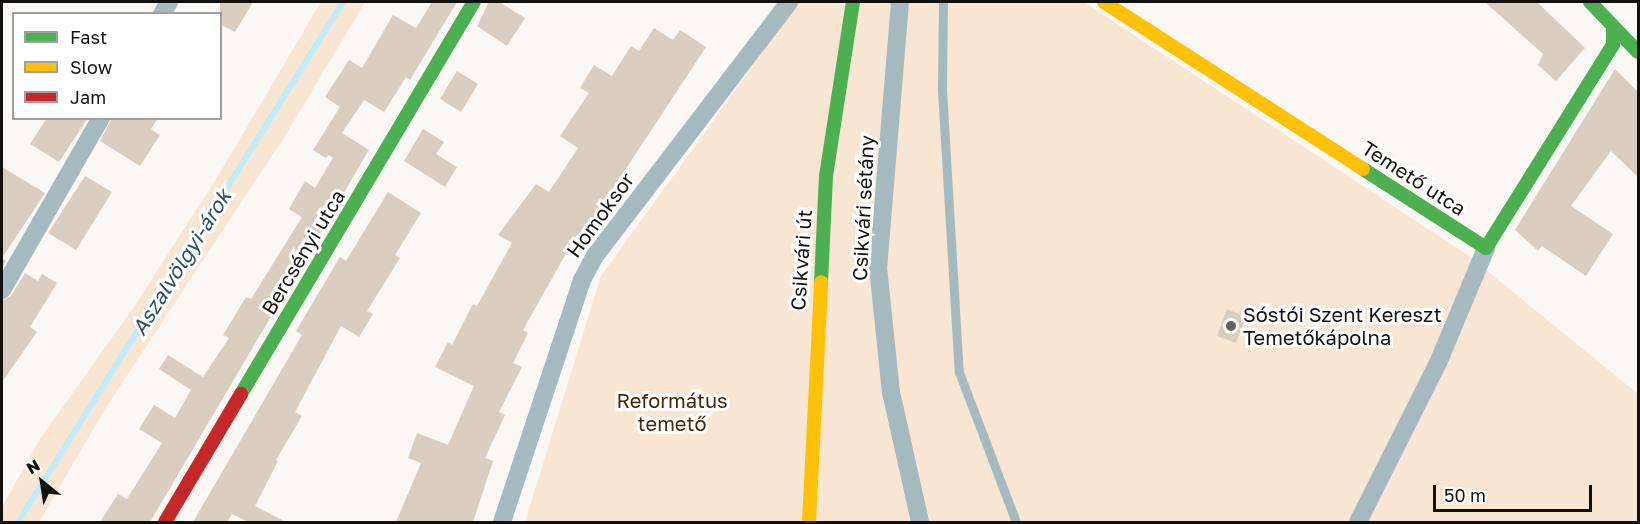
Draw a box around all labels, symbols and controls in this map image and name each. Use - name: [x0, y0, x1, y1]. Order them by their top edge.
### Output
- legend: [12, 12, 222, 120]
- text: Fast: [70, 26, 107, 48]
- text: Slow: [70, 56, 112, 78]
- text: Jam: [70, 86, 106, 108]
- street label: Csikvári sétány: [847, 135, 879, 281]
- street label: Temető utca: [1358, 136, 1470, 220]
- street label: Homoksor: [561, 168, 639, 262]
- water label: Aszalvölgyi-árok: [126, 185, 236, 339]
- street label: Bercsényi utca: [256, 185, 350, 319]
- street label: Csikvári út: [785, 209, 817, 311]
- place label: Sóstói Szent Kereszt Temetőkápolna: [1243, 302, 1442, 349]
- marker: Sóstói Szent Kereszt Temetőkápolna: [1224, 319, 1238, 333]
- park label: Református temető: [616, 389, 728, 436]
- north arrow: [12, 452, 72, 512]
- text: N: [23, 455, 43, 478]
- scale bar: [1436, 473, 1595, 511]
- text: 50 m: [1444, 484, 1486, 506]

